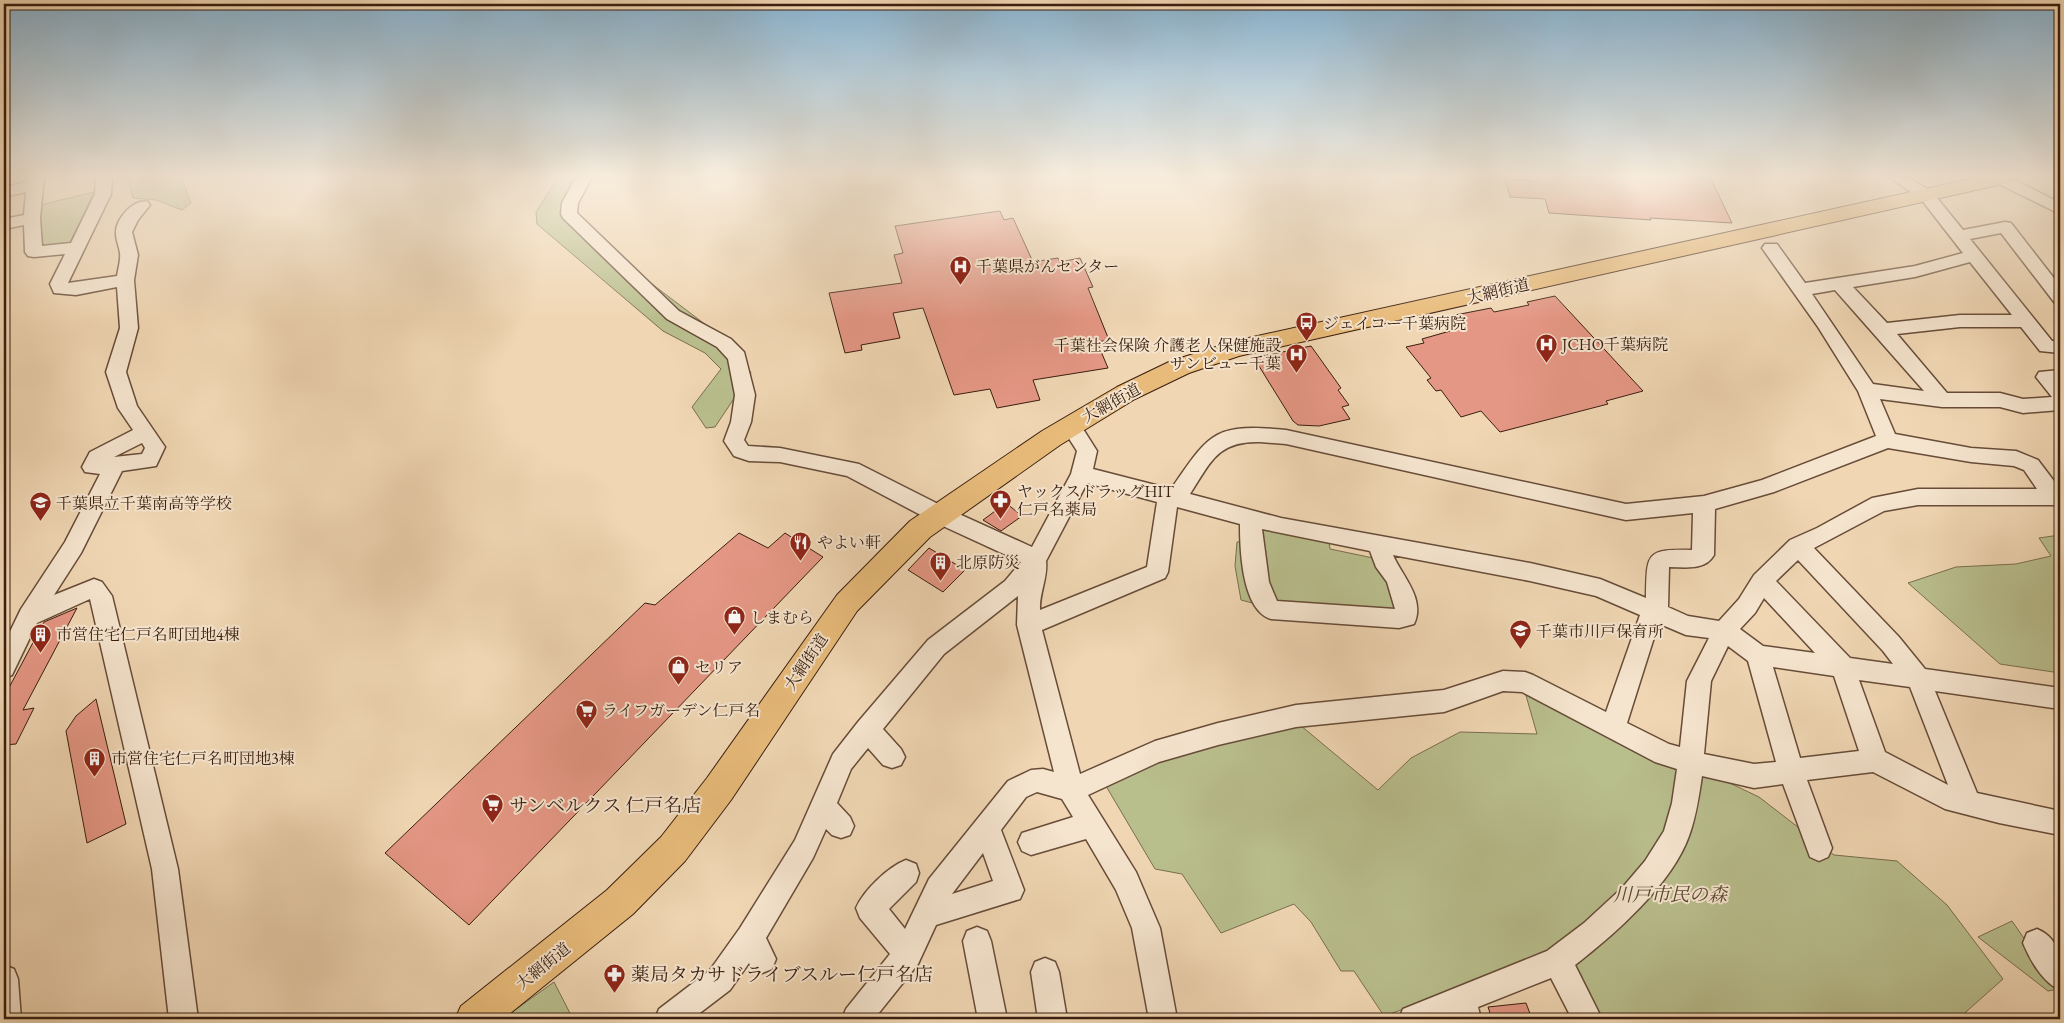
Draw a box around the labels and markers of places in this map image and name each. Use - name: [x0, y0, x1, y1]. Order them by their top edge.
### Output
- hospital icon: 千葉県がんセンター: [948, 254, 972, 285]
- place label: 千葉県がんセンター: [976, 256, 1119, 277]
- bus stop icon: ジェイコー千葉病院: [1295, 311, 1319, 342]
- place label: ジェイコー千葉病院: [1323, 313, 1466, 334]
- hospital icon: JCHO千葉病院: [1534, 332, 1558, 363]
- place label: JCHO千葉病院: [1560, 334, 1668, 355]
- place label: 千葉社会保険 介護老人保健施設 サンビュー千葉: [1054, 335, 1281, 374]
- hospital icon: 千葉社会保険 介護老人保健施設 サンビュー千葉: [1285, 342, 1309, 373]
- place label: ヤックスドラッグHIT 仁戸名薬局: [1017, 481, 1174, 520]
- pharmacy icon: ヤックスドラッグHIT 仁戸名薬局: [989, 488, 1013, 519]
- school or university icon: 千葉県立千葉南高等学校: [28, 491, 52, 522]
- place label: 千葉県立千葉南高等学校: [56, 493, 232, 514]
- restaurant icon: やよい軒: [789, 530, 813, 561]
- place label: やよい軒: [817, 532, 881, 553]
- building icon: 北原防災: [928, 550, 952, 581]
- place label: 北原防災: [956, 552, 1020, 573]
- shop icon: しまむら: [722, 605, 746, 636]
- place label: しまむら: [750, 607, 814, 628]
- school or university icon: 千葉市川戸保育所: [1508, 619, 1532, 650]
- place label: 千葉市川戸保育所: [1536, 621, 1664, 642]
- building icon: 市営住宅仁戸名町団地4棟: [28, 622, 52, 653]
- place label: 市営住宅仁戸名町団地4棟: [56, 624, 240, 645]
- shop icon: セリア: [667, 655, 691, 686]
- place label: セリア: [695, 657, 743, 678]
- supermarket icon: ライフガーデン仁戸名: [574, 698, 598, 729]
- place label: ライフガーデン仁戸名: [602, 700, 761, 721]
- building icon: 市営住宅仁戸名町団地3棟: [83, 746, 107, 777]
- place label: 市営住宅仁戸名町団地3棟: [111, 748, 295, 769]
- supermarket icon: サンベルクス 仁戸名店: [481, 793, 505, 824]
- place label: サンベルクス 仁戸名店: [509, 793, 701, 818]
- pharmacy icon: 薬局タカサドライブスルー仁戸名店: [603, 962, 627, 993]
- place label: 薬局タカサドライブスルー仁戸名店: [631, 962, 933, 987]

